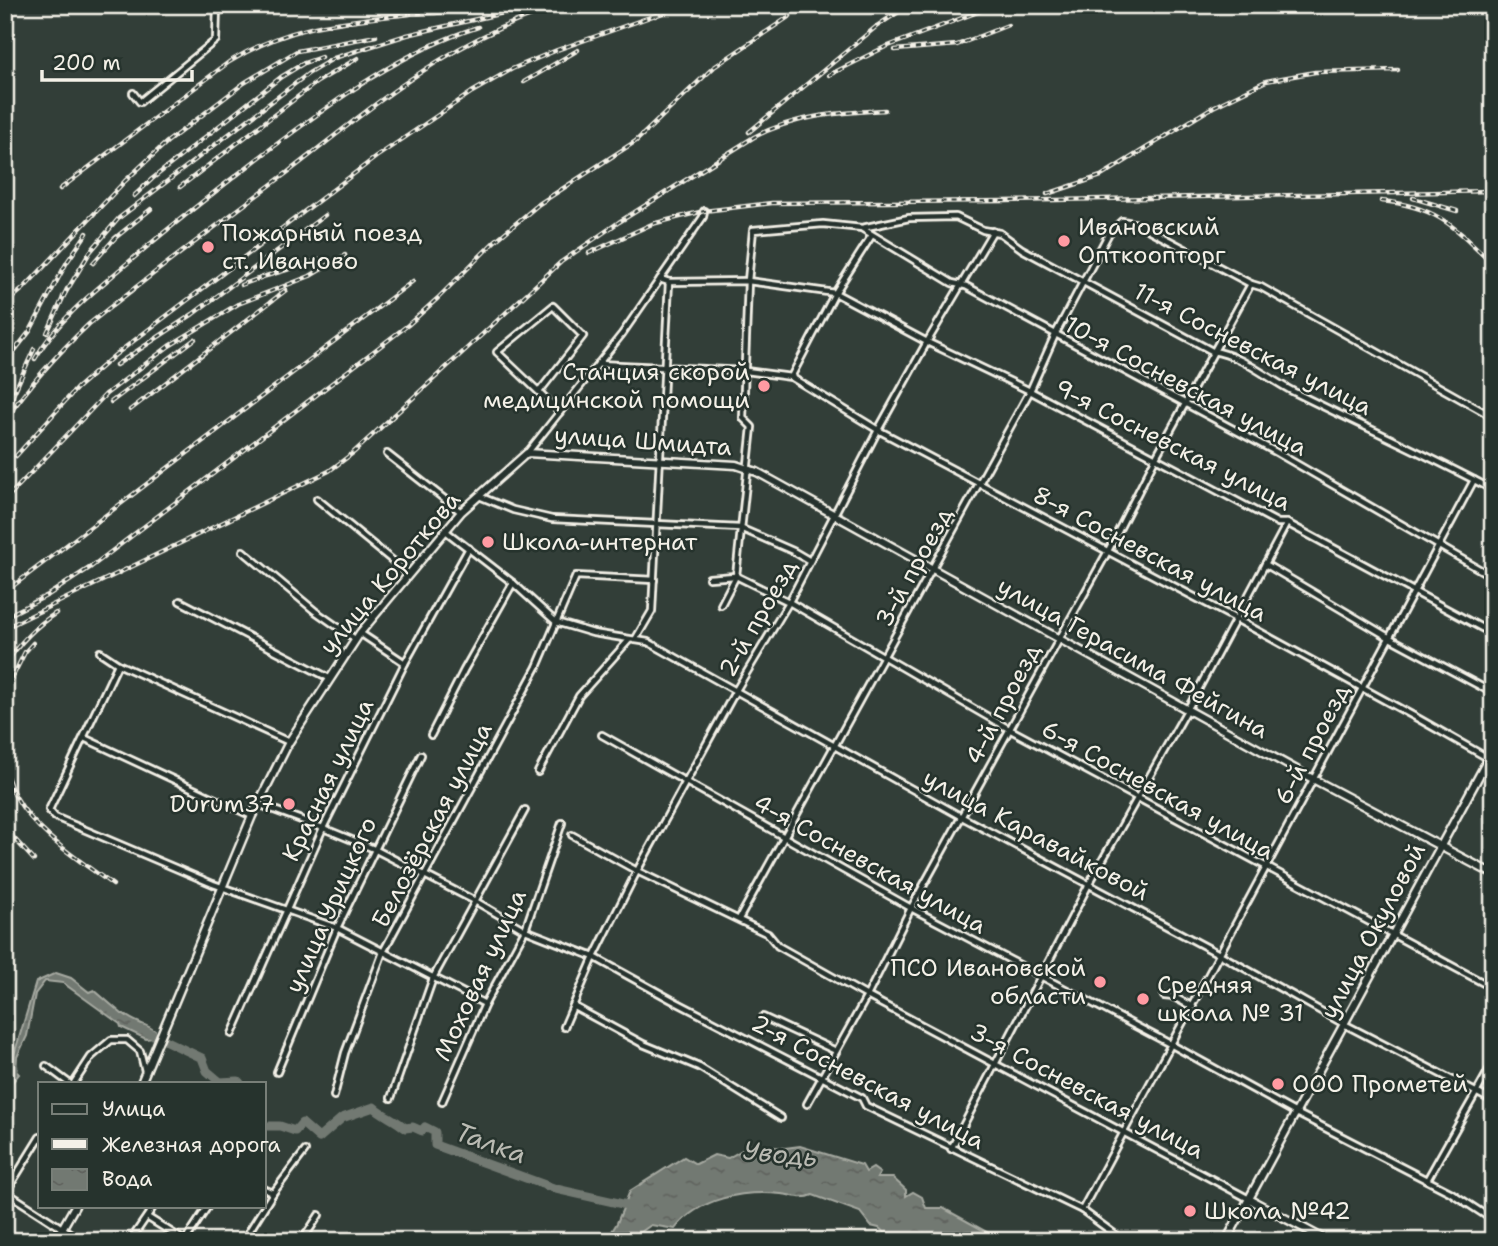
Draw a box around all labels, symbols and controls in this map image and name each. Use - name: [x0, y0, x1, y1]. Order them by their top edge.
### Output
- scale bar: [42, 38, 192, 82]
- text: 200 m: [52, 49, 121, 77]
- place label: Ивановский Опткоопторг: [1078, 211, 1226, 271]
- place label: Пожарный поезд ст. Иваново: [222, 217, 422, 277]
- marker: Ивановский Опткоопторг: [1056, 233, 1072, 249]
- marker: Пожарный поезд ст. Иваново: [200, 239, 216, 255]
- street label: 11-я Сосневская улица: [1128, 275, 1378, 423]
- street label: 10-я Сосневская улица: [1059, 308, 1313, 464]
- place label: Станция скорой медицинской помощи: [483, 356, 750, 416]
- street label: 9-я Сосневская улица: [1049, 372, 1297, 519]
- marker: Станция скорой медицинской помощи: [756, 378, 772, 394]
- street label: улица Шмидта: [553, 419, 733, 463]
- street label: 8-я Сосневская улица: [1027, 479, 1273, 629]
- street label: улица Короткова: [312, 485, 468, 661]
- street label: 3-й проезд: [868, 501, 960, 633]
- place label: Школа-интернат: [502, 526, 698, 558]
- marker: Школа-интернат: [480, 534, 496, 550]
- street label: 2-й проезд: [711, 553, 805, 683]
- street label: улица Герасима Фейгина: [992, 570, 1274, 746]
- street label: 4-й проезд: [958, 638, 1048, 770]
- street label: 6-й проезд: [1267, 678, 1357, 810]
- street label: Красная улица: [275, 693, 381, 867]
- street label: 6-я Сосневская улица: [1036, 713, 1280, 867]
- street label: Белозёрская улица: [364, 717, 500, 933]
- street label: улица Каравайковой: [917, 762, 1155, 908]
- street label: 4-я Сосневская улица: [748, 787, 992, 941]
- place label: Durum37: [170, 788, 275, 820]
- marker: Durum37: [281, 796, 297, 812]
- street label: улица Урицкого: [278, 812, 384, 998]
- street label: улица Окуловой: [1313, 837, 1433, 1025]
- street label: Моховая улица: [426, 884, 534, 1066]
- place label: ПСО Ивановской области: [890, 952, 1086, 1012]
- place label: Средняя школа № 31: [1157, 969, 1304, 1029]
- marker: ПСО Ивановской области: [1092, 974, 1108, 990]
- marker: Средняя школа № 31: [1135, 991, 1151, 1007]
- street label: 2-я Сосневская улица: [746, 1007, 990, 1157]
- street label: 3-я Сосневская улица: [964, 1016, 1210, 1166]
- place label: ООО Прометей: [1292, 1068, 1468, 1100]
- marker: ООО Прометей: [1270, 1076, 1286, 1092]
- legend: [38, 1082, 266, 1208]
- text: Улица: [102, 1095, 165, 1123]
- water label: Талка: [451, 1114, 532, 1172]
- text: Железная дорога: [102, 1131, 281, 1159]
- water label: Уводь: [741, 1132, 819, 1175]
- text: Вода: [102, 1165, 152, 1193]
- place label: Школа №42: [1204, 1195, 1351, 1227]
- marker: Школа №42: [1182, 1203, 1198, 1219]

